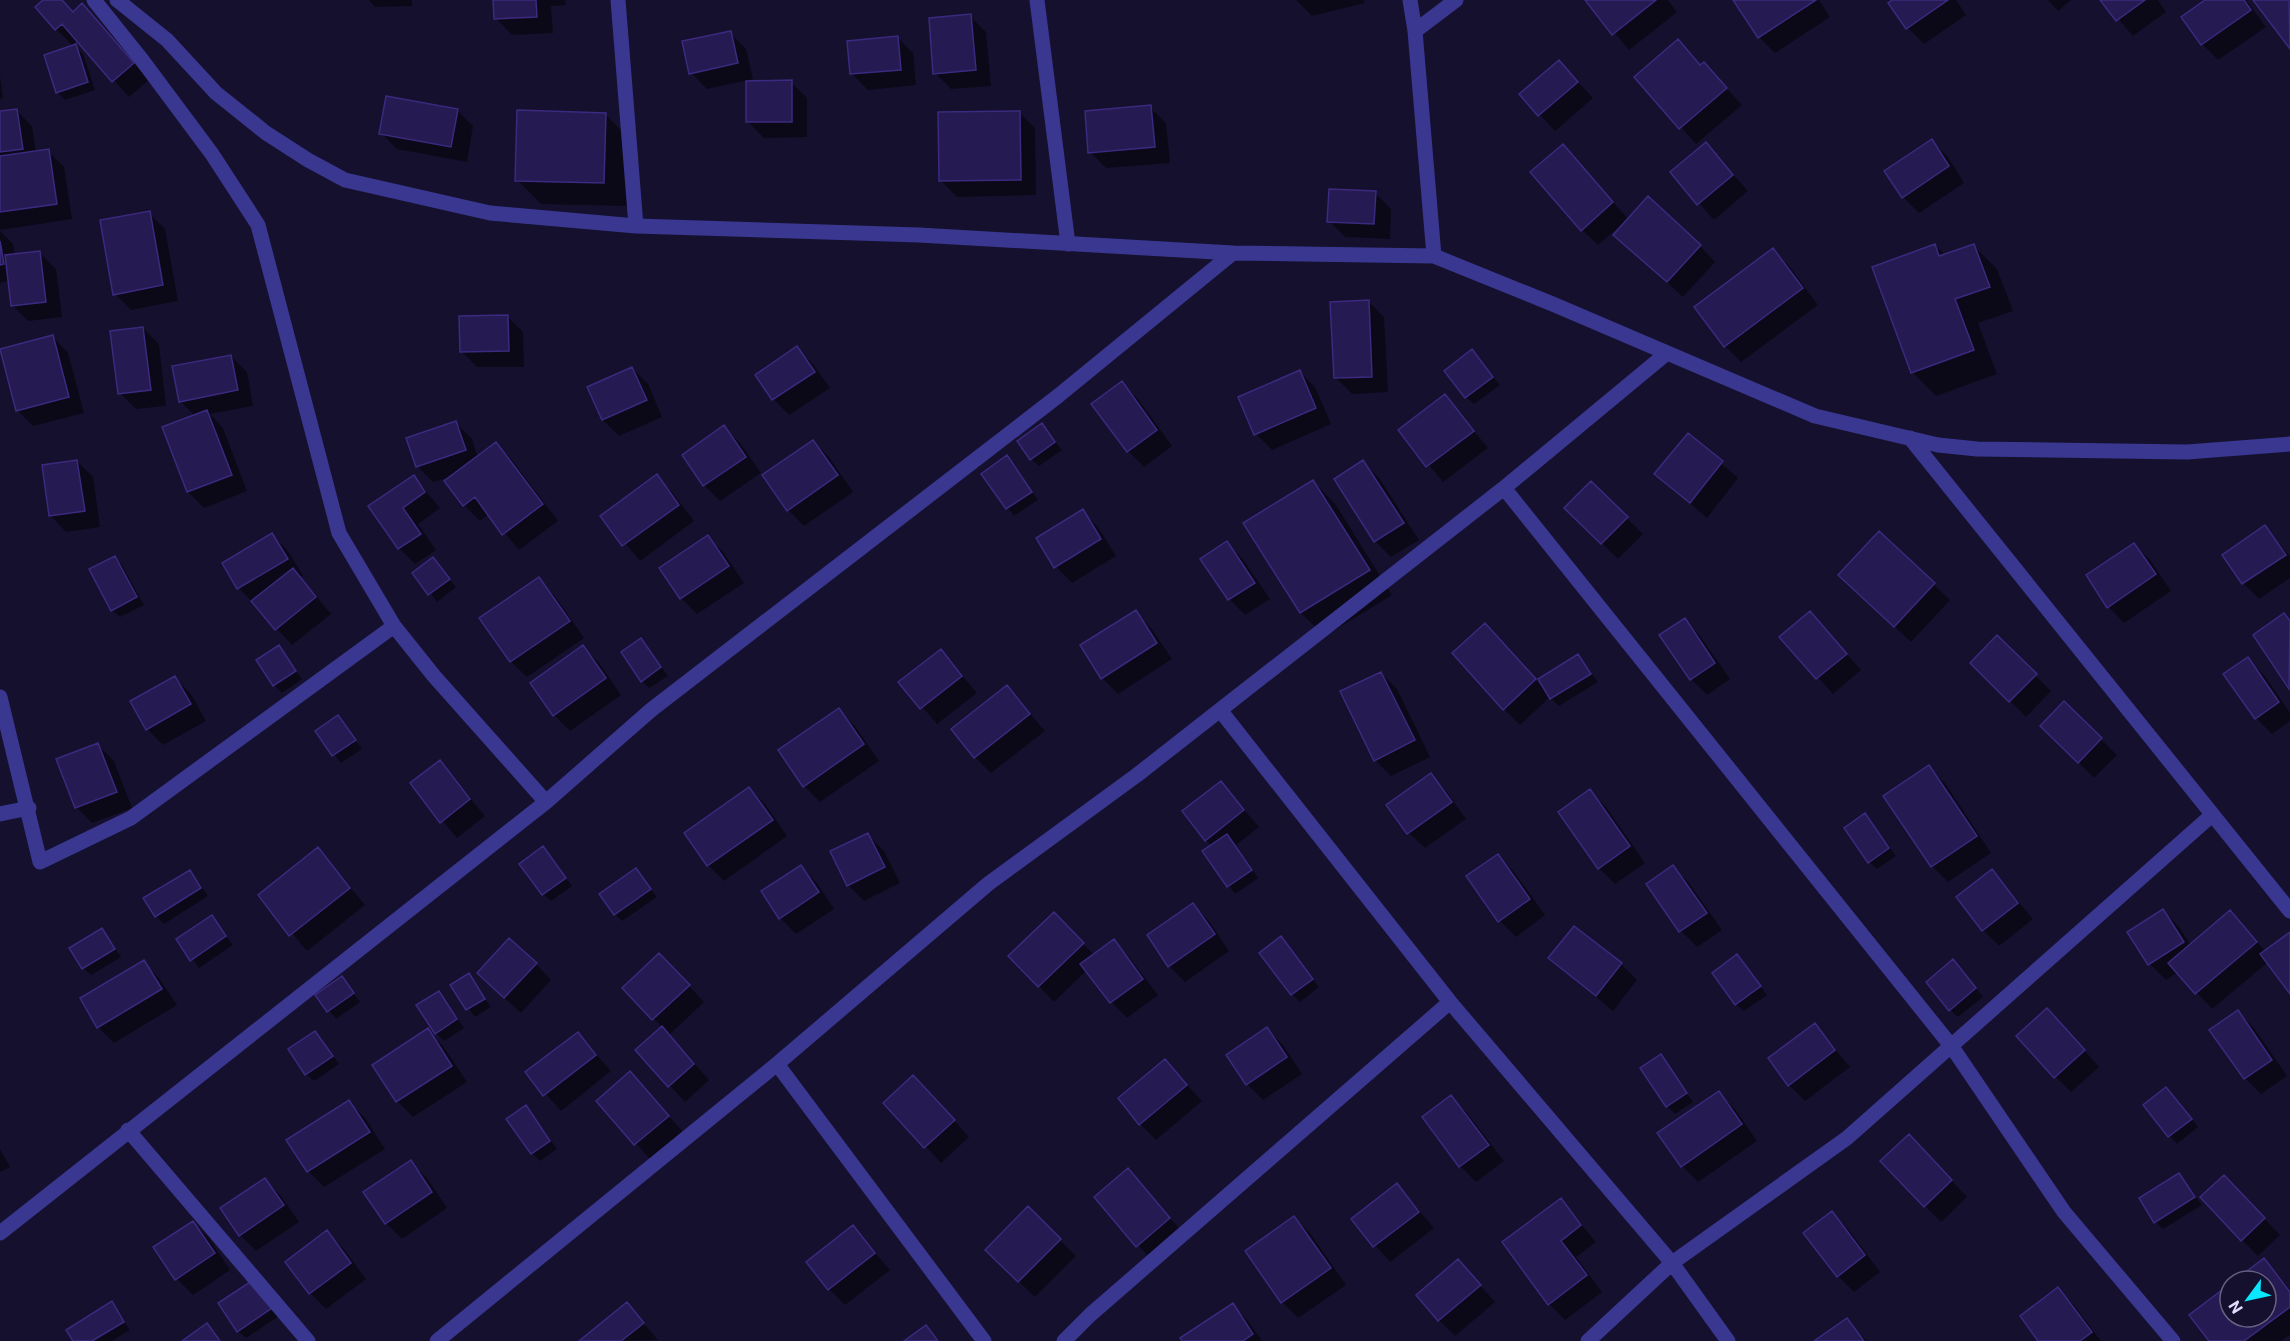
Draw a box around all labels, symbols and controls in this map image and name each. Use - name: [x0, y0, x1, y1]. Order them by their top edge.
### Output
- north arrow: [2218, 1269, 2278, 1329]
- text: N: [2225, 1297, 2247, 1317]

